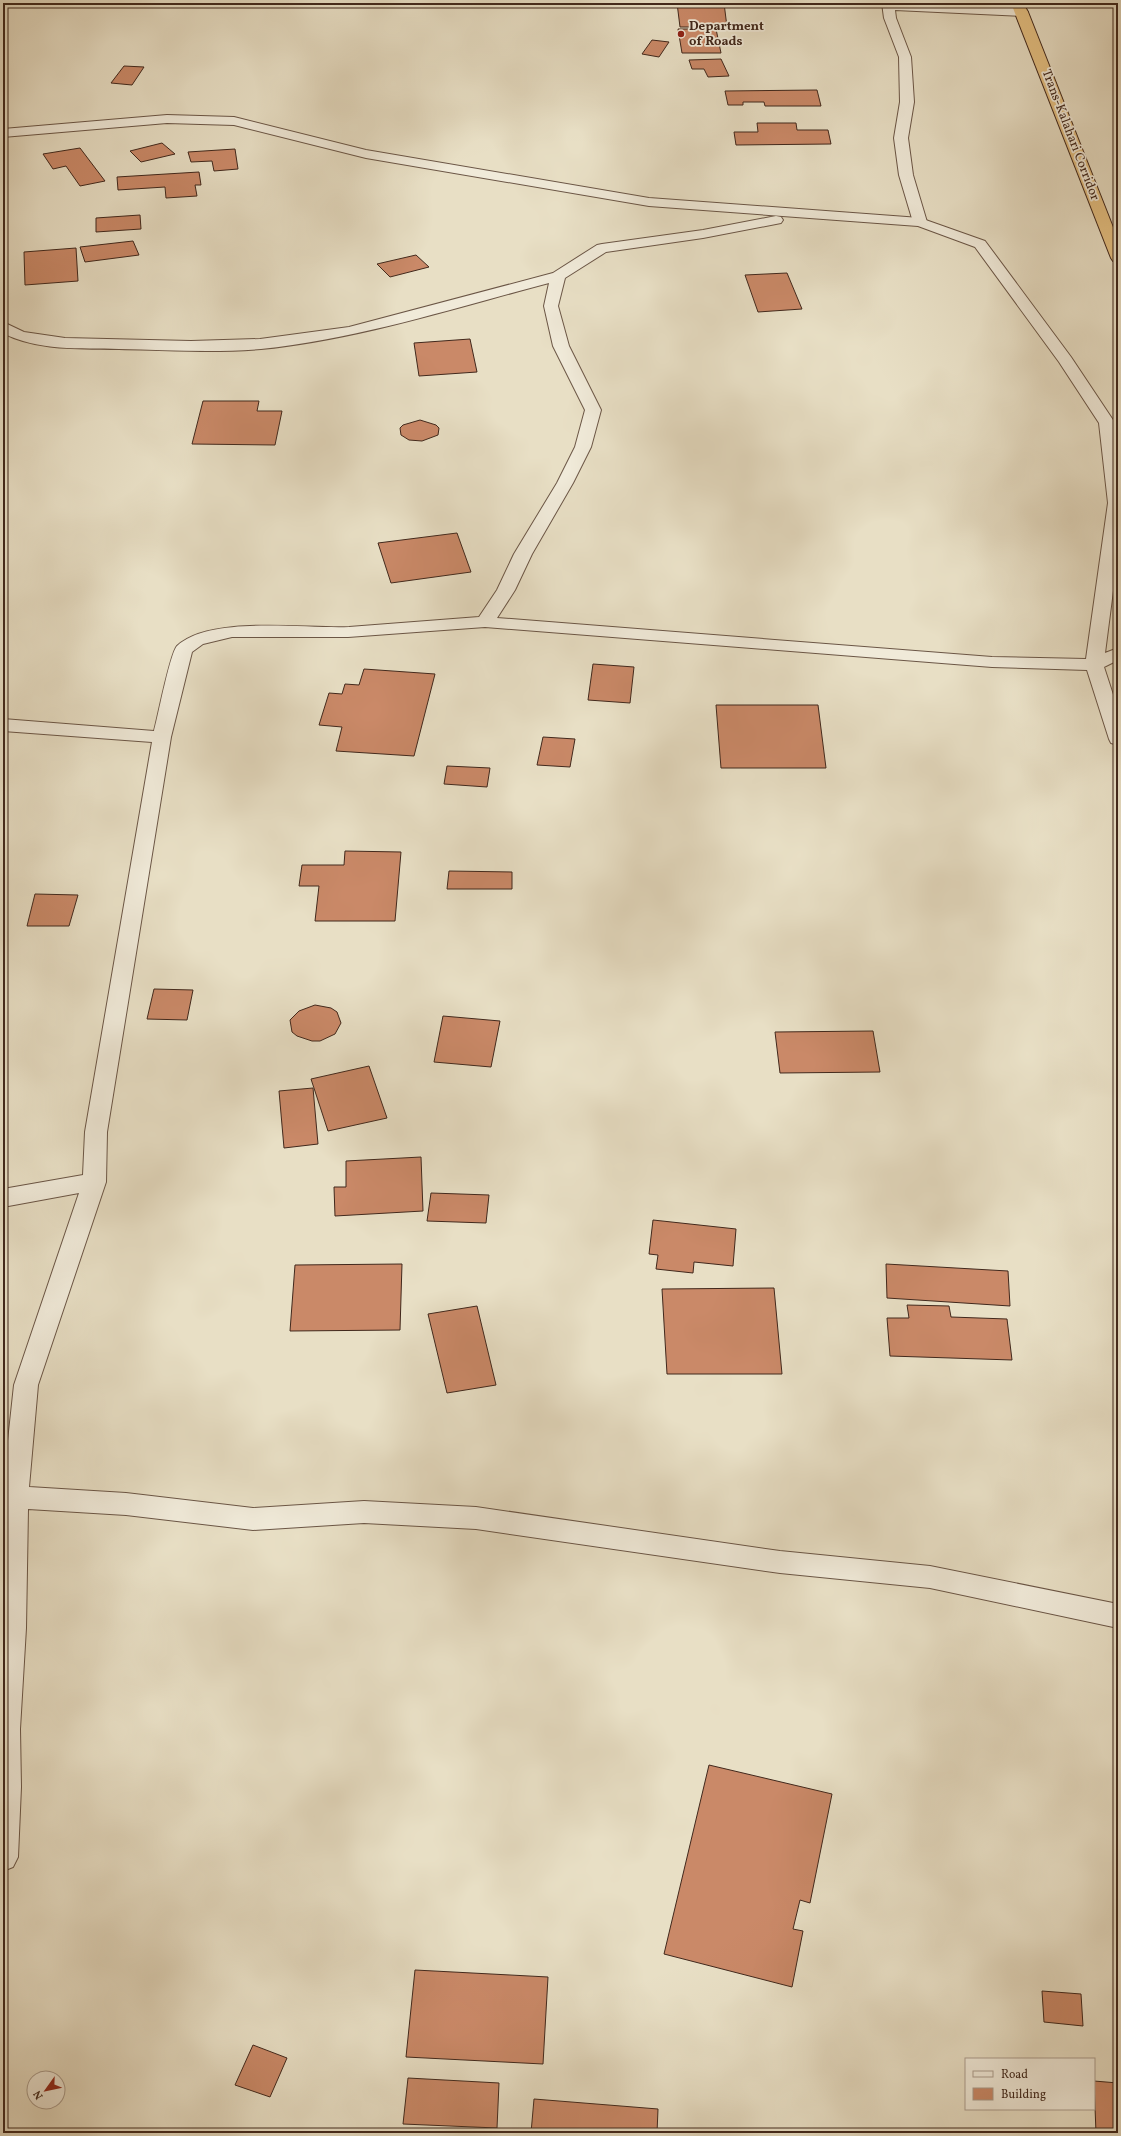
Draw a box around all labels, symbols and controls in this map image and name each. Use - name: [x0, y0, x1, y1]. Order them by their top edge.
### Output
- place label: Department of Roads: [689, 18, 764, 51]
- marker: Department of Roads: [676, 29, 686, 39]
- street label: Trans-Kalahari Corridor: [1037, 67, 1104, 204]
- legend: [965, 2058, 1095, 2110]
- text: Road: [1001, 2067, 1028, 2083]
- north arrow: [26, 2070, 66, 2110]
- text: N: [30, 2087, 47, 2102]
- text: Building: [1001, 2087, 1046, 2103]

